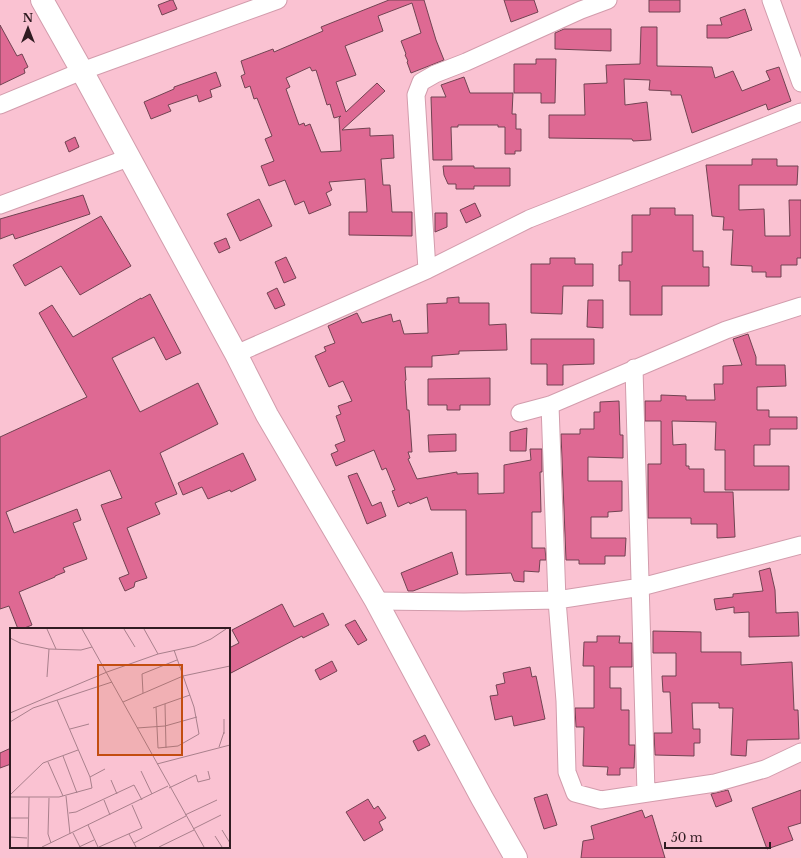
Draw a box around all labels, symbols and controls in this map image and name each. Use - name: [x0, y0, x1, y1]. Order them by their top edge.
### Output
- north arrow: [8, 8, 48, 48]
- text: N: [23, 11, 34, 25]
- inset map: [10, 628, 230, 848]
- scale bar: [665, 824, 770, 850]
- text: 50 m: [671, 830, 703, 845]

